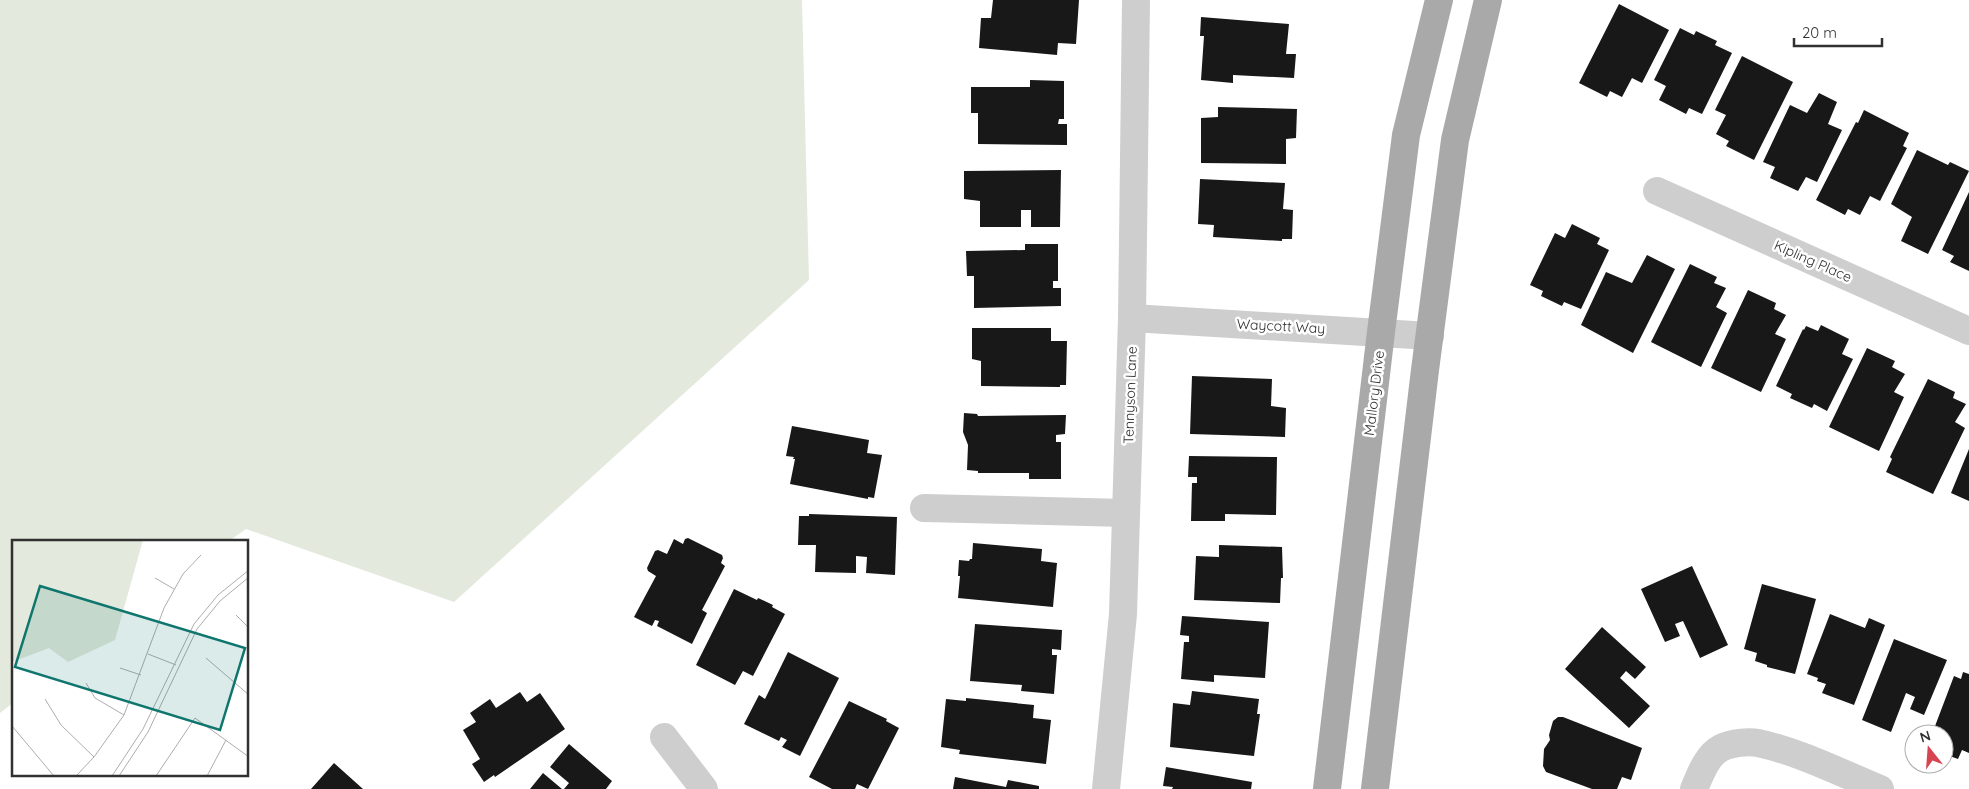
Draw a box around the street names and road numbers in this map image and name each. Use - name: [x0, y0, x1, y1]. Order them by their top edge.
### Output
- street label: Kipling Place: [1771, 236, 1855, 286]
- street label: Waycott Way: [1236, 315, 1326, 337]
- street label: Tennyson Lane: [1119, 346, 1141, 444]
- street label: Mallory Drive: [1360, 349, 1388, 437]

